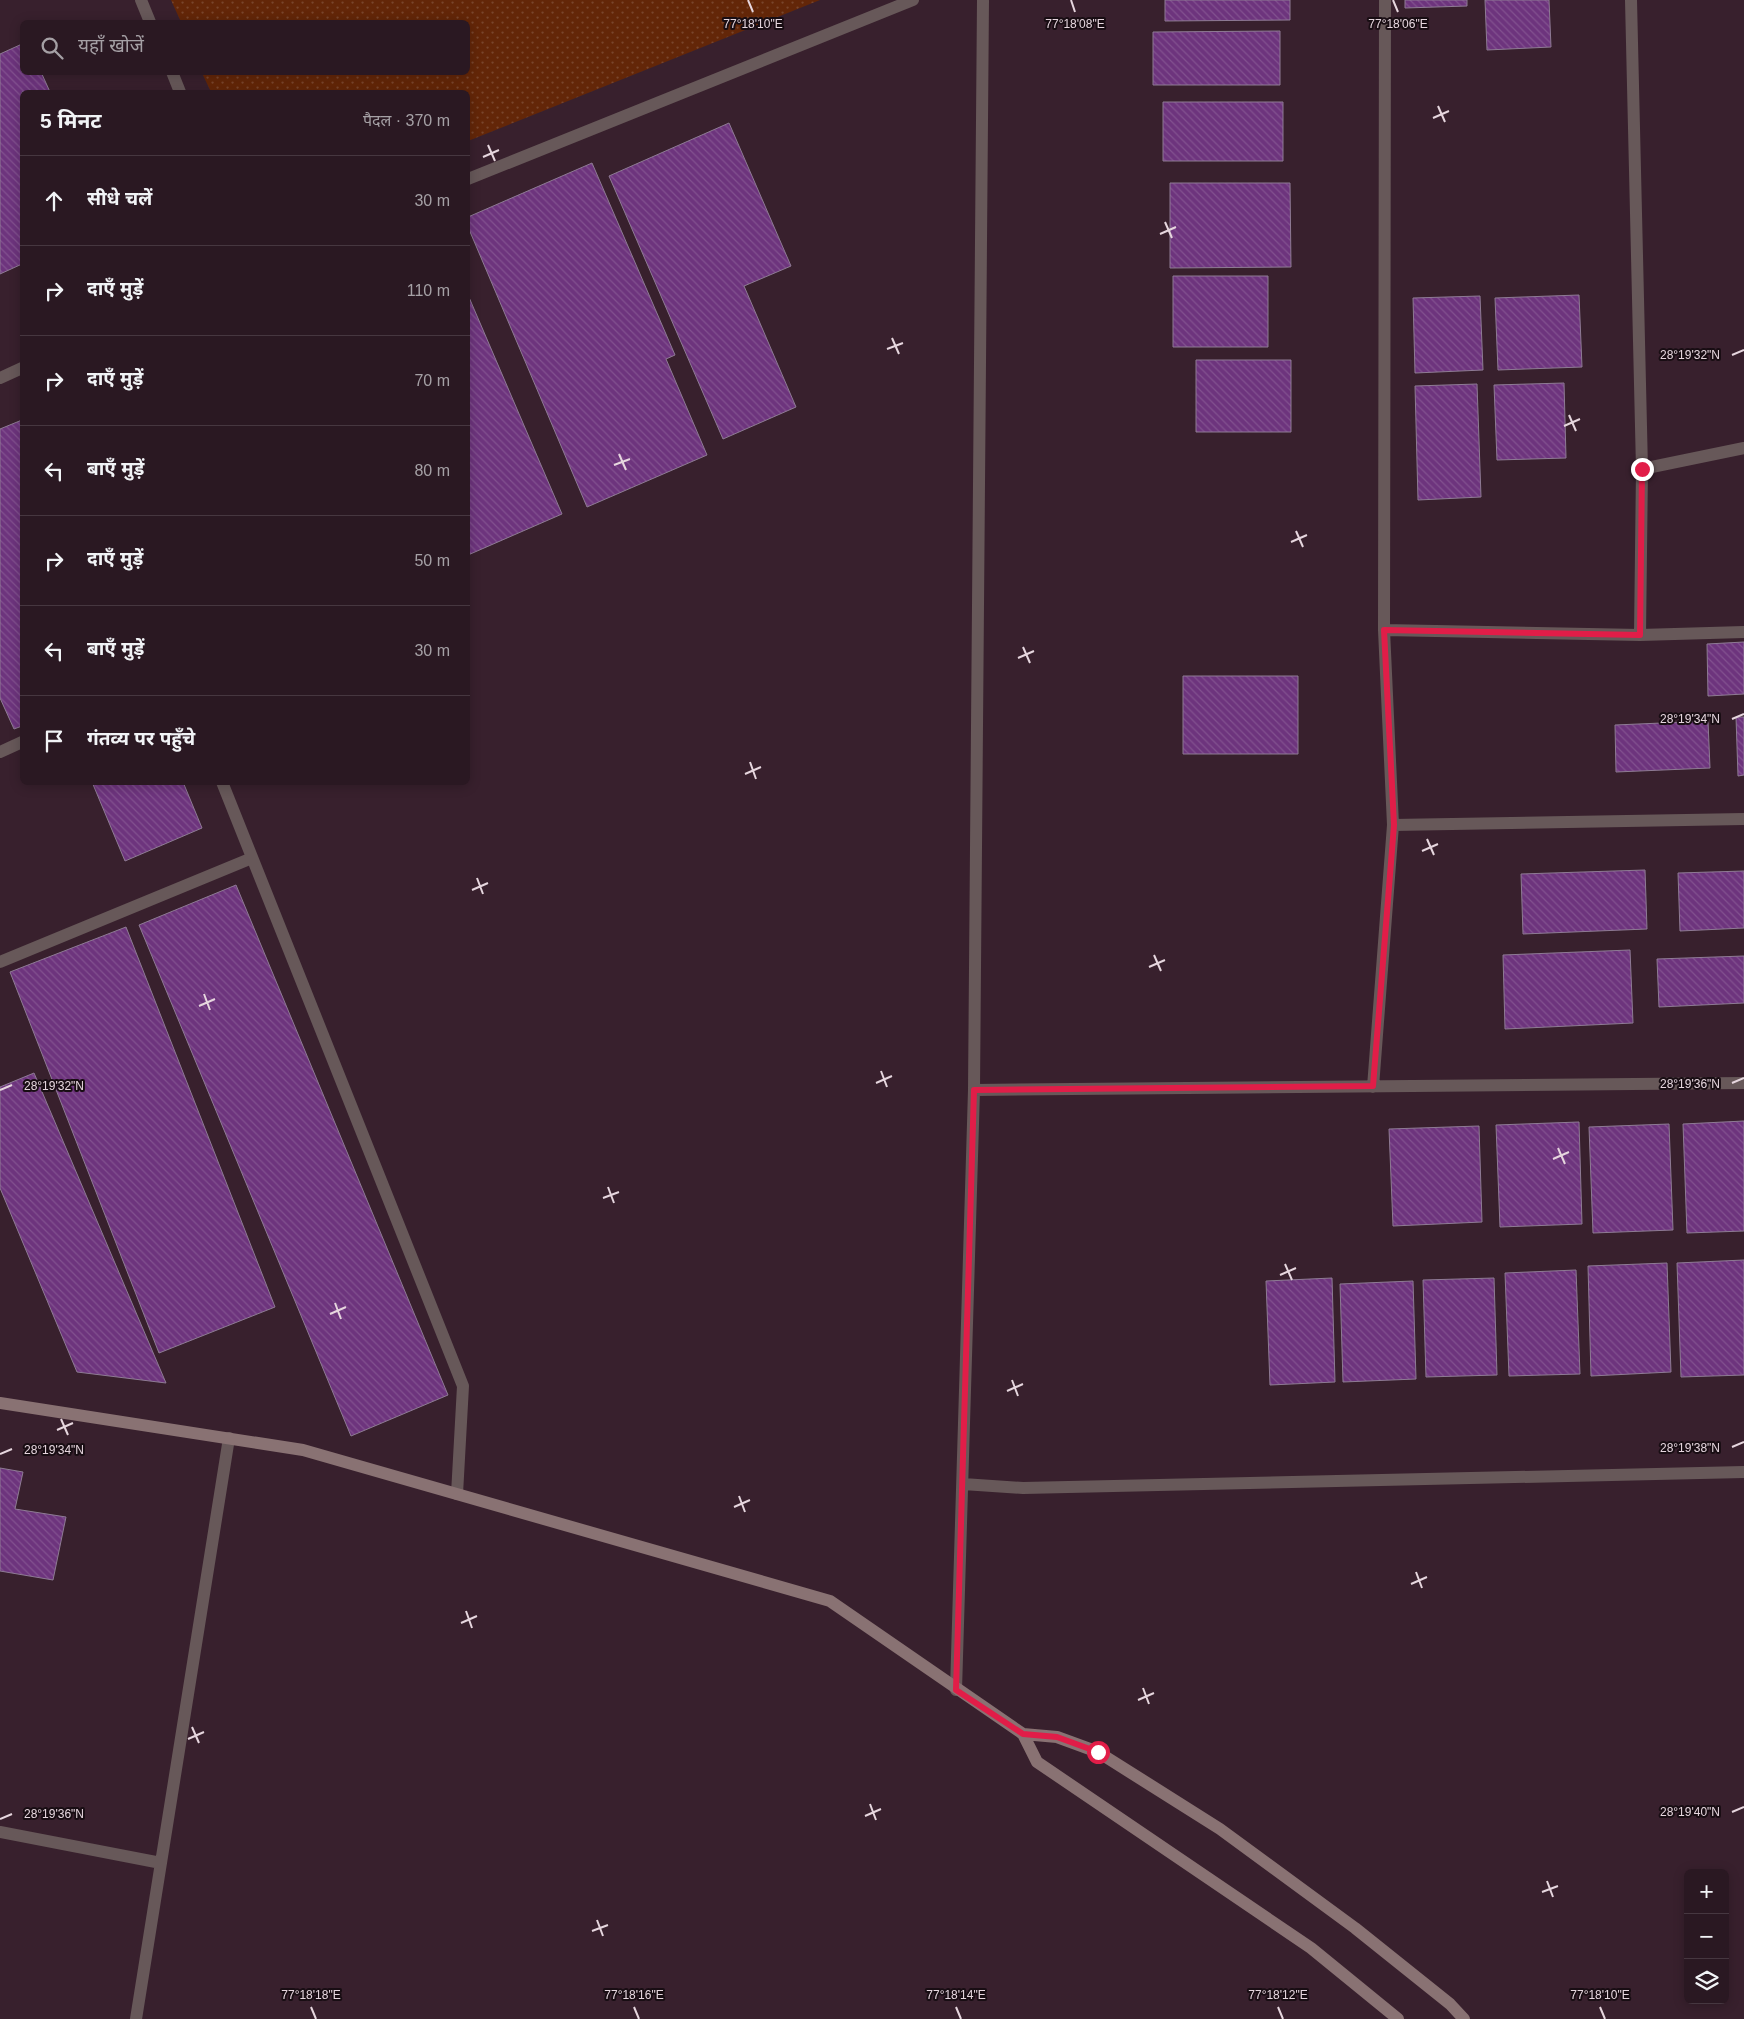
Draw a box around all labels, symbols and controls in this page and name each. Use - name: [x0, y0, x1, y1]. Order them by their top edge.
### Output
- text: 77°18'10"E: [723, 17, 783, 31]
- text: 77°18'08"E: [1045, 17, 1105, 31]
- text: 77°18'06"E: [1368, 17, 1428, 31]
- search box: [20, 20, 470, 75]
- icon: search: [38, 34, 66, 62]
- text: यहाँ खोजें: [78, 35, 144, 56]
- text: 5 मिनट: [40, 109, 102, 132]
- text: पैदल · 370 m: [363, 112, 450, 129]
- icon: ahead: [40, 187, 68, 215]
- text: सीधे चलें: [87, 188, 152, 209]
- text: 30 m: [414, 192, 450, 209]
- icon: right: [40, 277, 68, 305]
- text: दाएँ मुड़ें: [87, 278, 143, 299]
- text: 110 m: [407, 282, 450, 299]
- text: 28°19'32"N: [1660, 348, 1720, 362]
- icon: right: [40, 367, 68, 395]
- text: दाएँ मुड़ें: [87, 368, 143, 389]
- text: 70 m: [414, 372, 450, 389]
- icon: left: [40, 457, 68, 485]
- text: बाएँ मुड़ें: [87, 458, 144, 479]
- route end: [1631, 458, 1654, 481]
- text: 80 m: [414, 462, 450, 479]
- icon: right: [40, 547, 68, 575]
- text: दाएँ मुड़ें: [87, 548, 143, 569]
- text: 50 m: [414, 552, 450, 569]
- icon: left: [40, 637, 68, 665]
- text: बाएँ मुड़ें: [87, 638, 144, 659]
- text: 30 m: [414, 642, 450, 659]
- text: 28°19'34"N: [1660, 712, 1720, 726]
- icon: arrive: [40, 727, 68, 755]
- text: गंतव्य पर पहुँचे: [87, 728, 195, 749]
- text: 28°19'36"N: [1660, 1077, 1720, 1091]
- text: 28°19'32"N: [24, 1079, 84, 1093]
- text: 28°19'38"N: [1660, 1441, 1720, 1455]
- text: 28°19'34"N: [24, 1443, 84, 1457]
- route start: [1087, 1741, 1110, 1764]
- text: 28°19'40"N: [1660, 1805, 1720, 1819]
- text: 28°19'36"N: [24, 1807, 84, 1821]
- map controls: [1684, 1869, 1729, 2004]
- button: +: [1684, 1869, 1729, 1914]
- button: −: [1684, 1914, 1729, 1959]
- button: layers: [1684, 1959, 1729, 2004]
- text: 77°18'18"E: [281, 1988, 341, 2002]
- text: 77°18'16"E: [604, 1988, 664, 2002]
- text: 77°18'14"E: [926, 1988, 986, 2002]
- text: 77°18'12"E: [1248, 1988, 1308, 2002]
- text: 77°18'10"E: [1570, 1988, 1630, 2002]

